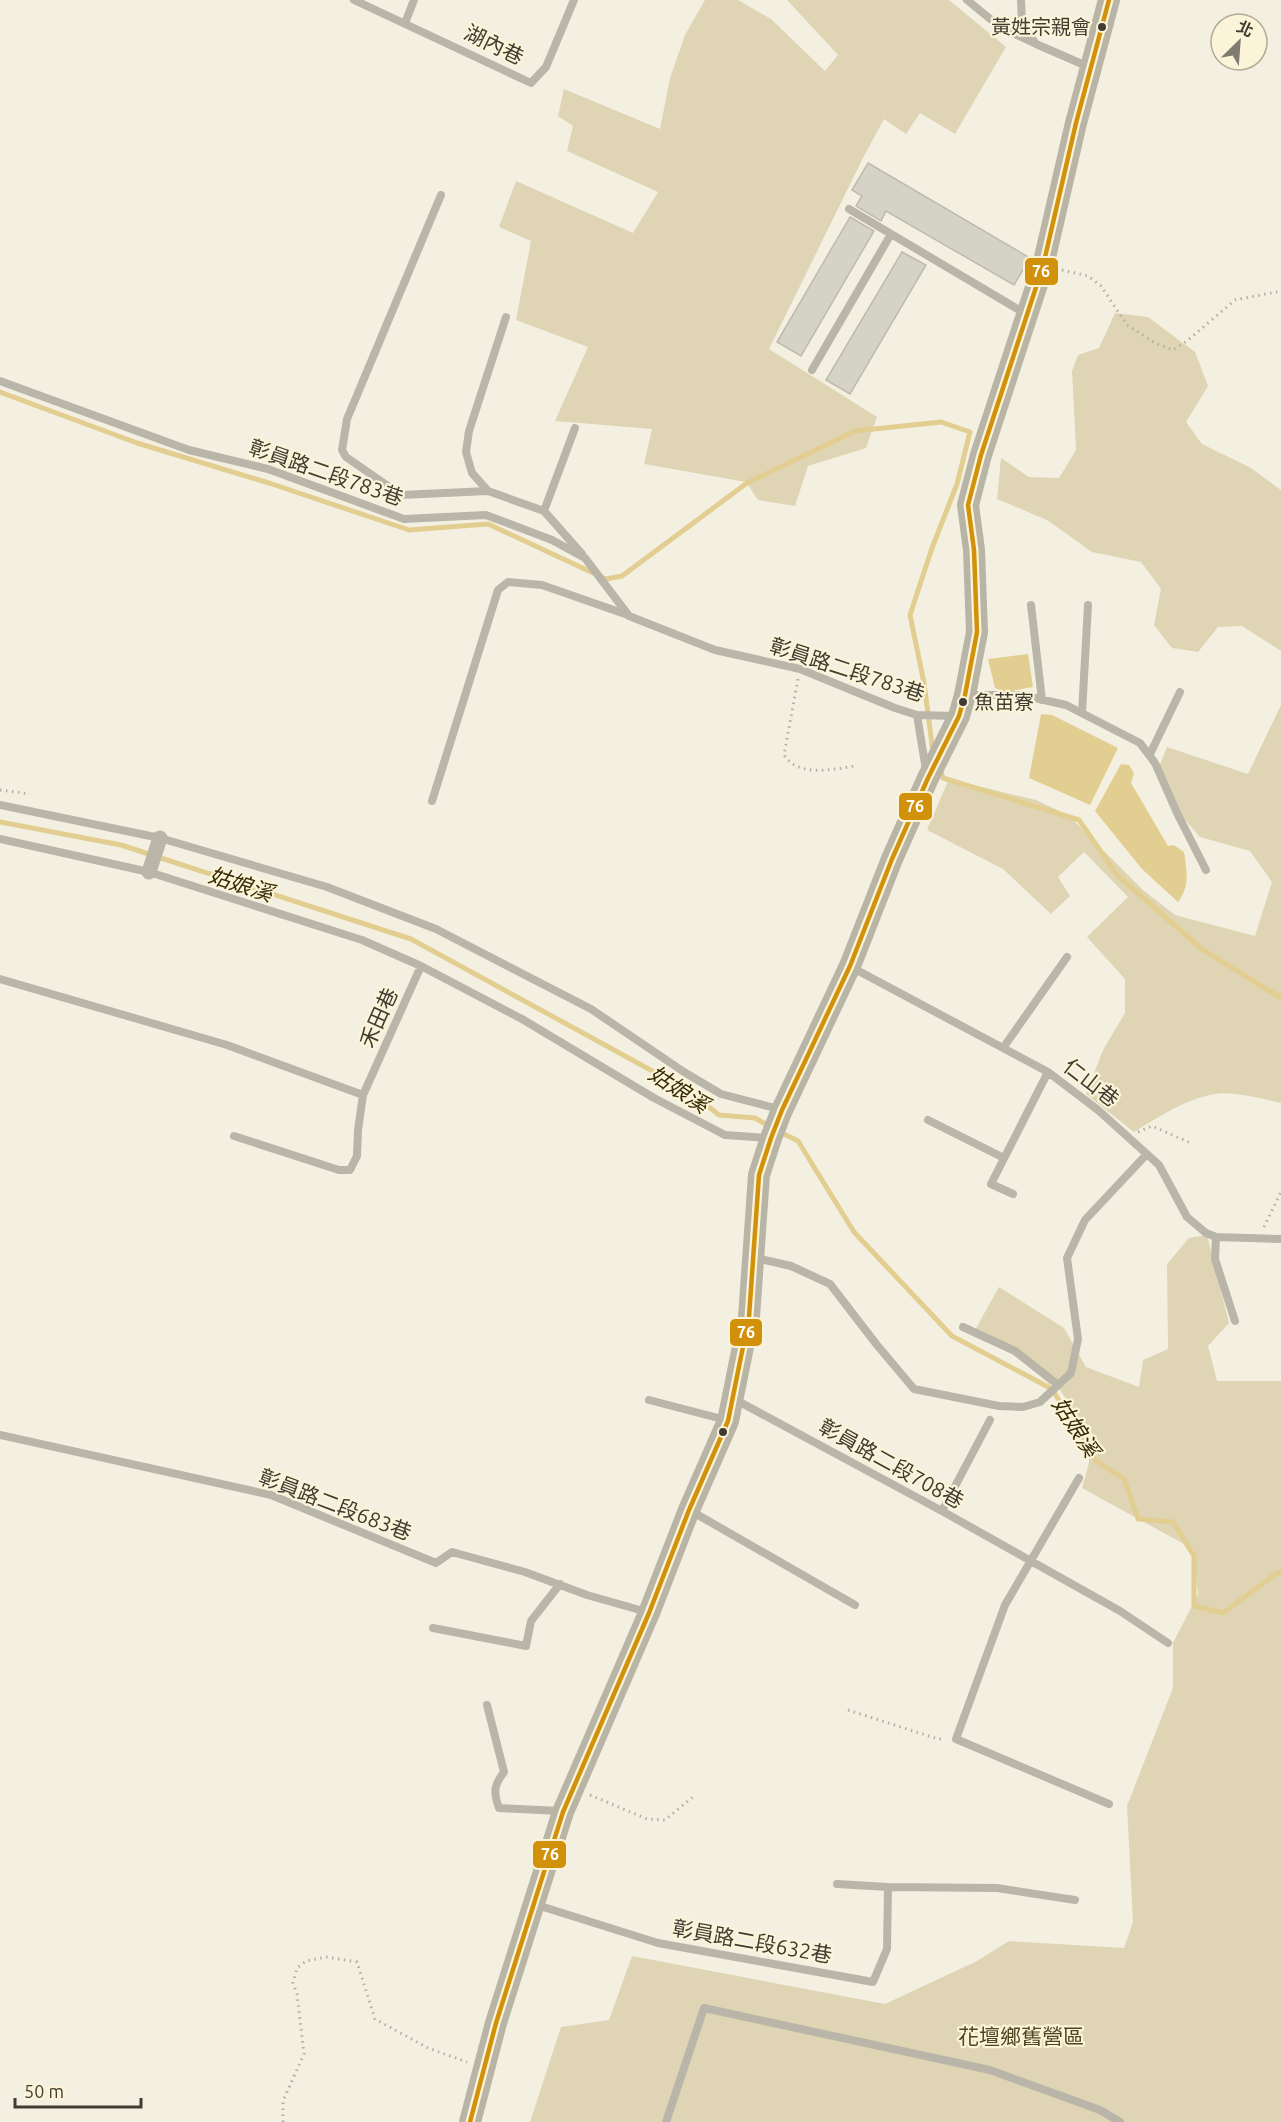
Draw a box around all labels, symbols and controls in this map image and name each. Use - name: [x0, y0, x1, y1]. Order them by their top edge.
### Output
- north arrow: [1209, 12, 1269, 72]
- place label: 黃姓宗親會: [991, 15, 1091, 38]
- text: 北: [1234, 17, 1256, 40]
- street label: 湖內巷: [461, 20, 528, 69]
- marker: 黃姓宗親會: [1096, 21, 1108, 33]
- line badge: 76: [1024, 257, 1059, 286]
- text: 76: [1032, 262, 1050, 280]
- street label: 彰員路二段783巷: [246, 434, 407, 510]
- street label: 彰員路二段783巷: [767, 633, 928, 705]
- place label: 魚苗寮: [974, 690, 1034, 713]
- marker: 魚苗寮: [957, 696, 969, 708]
- line badge: 76: [898, 792, 933, 821]
- text: 76: [906, 797, 924, 815]
- water label: 姑娘溪: [206, 861, 279, 907]
- street label: 禾田巷: [354, 984, 402, 1051]
- street label: 仁山巷: [1059, 1053, 1124, 1111]
- water label: 姑娘溪: [645, 1060, 716, 1119]
- line badge: 76: [729, 1318, 763, 1347]
- text: 76: [737, 1323, 755, 1341]
- water label: 姑娘溪: [1048, 1392, 1107, 1464]
- street label: 彰員路二段708巷: [815, 1413, 968, 1513]
- unlabelled marker: [717, 1426, 729, 1438]
- street label: 彰員路二段683巷: [256, 1464, 415, 1544]
- line badge: 76: [532, 1840, 567, 1869]
- text: 76: [541, 1845, 559, 1863]
- street label: 彰員路二段632巷: [671, 1915, 834, 1967]
- park label: 花壇鄉舊營區: [958, 2024, 1084, 2048]
- scale bar: [15, 2071, 141, 2109]
- text: 50 m: [24, 2081, 64, 2101]

